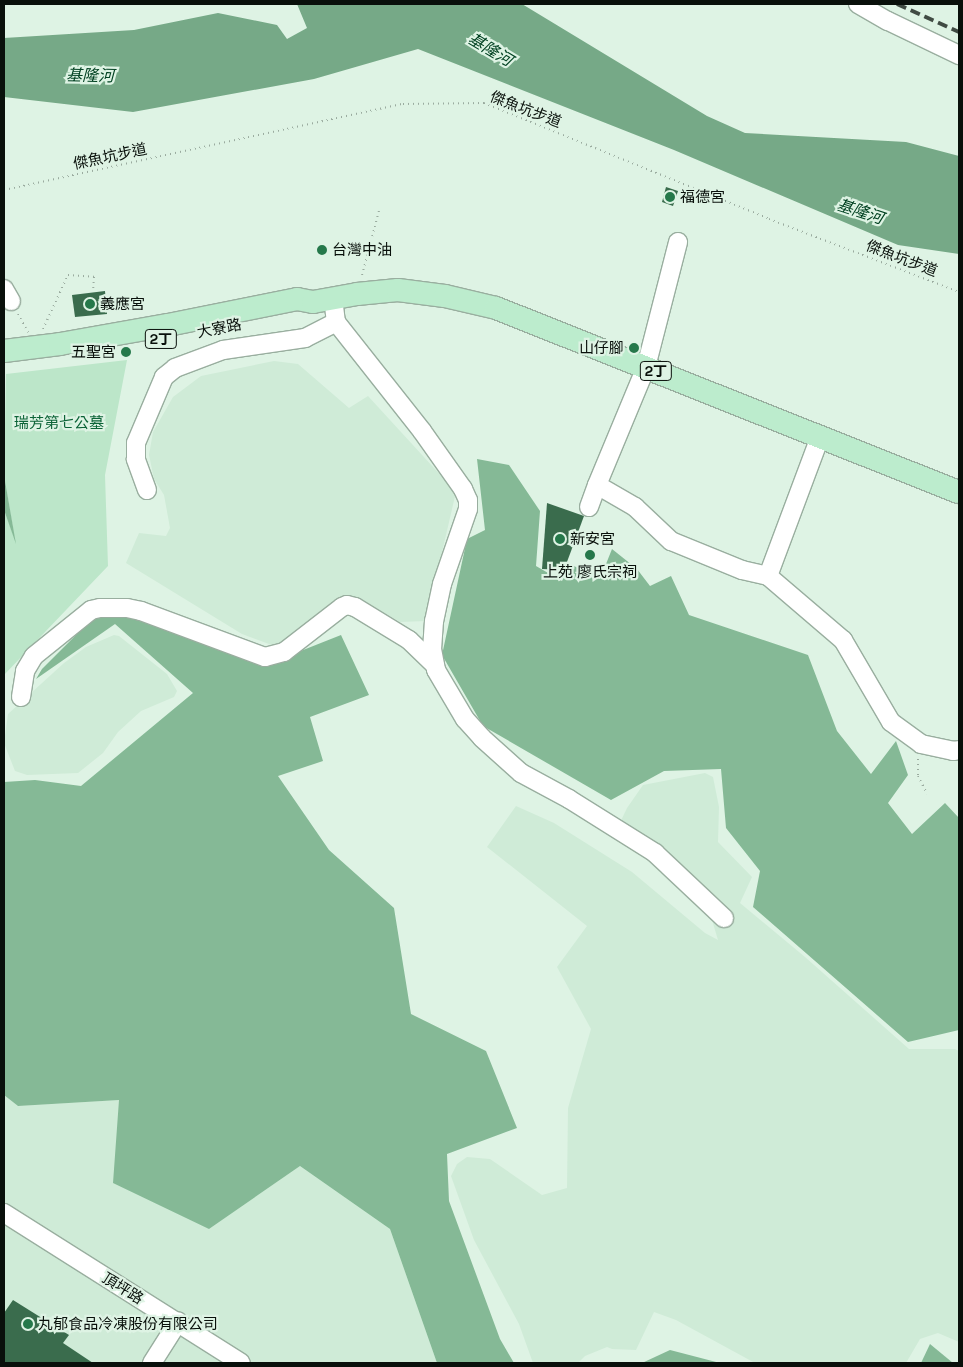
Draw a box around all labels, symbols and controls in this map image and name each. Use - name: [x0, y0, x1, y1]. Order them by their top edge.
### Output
- water label: 基隆河: [464, 29, 516, 71]
- water label: 基隆河: [66, 66, 114, 86]
- street label: 傑魚坑步道: [488, 87, 564, 131]
- street label: 傑魚坑步道: [71, 139, 149, 173]
- place label: 福德宮: [680, 188, 725, 206]
- marker: 福德宮: [664, 191, 676, 203]
- water label: 基隆河: [834, 195, 886, 229]
- street label: 傑魚坑步道: [864, 236, 940, 280]
- place label: 台灣中油: [332, 241, 392, 259]
- marker: 台灣中油: [316, 244, 328, 256]
- place label: 義應宮: [100, 295, 145, 313]
- marker: 義應宮: [84, 298, 96, 310]
- street label: 大寮路: [195, 315, 243, 341]
- road number: 2丁: [145, 328, 177, 350]
- place label: 山仔腳: [579, 339, 624, 357]
- marker: 山仔腳: [628, 342, 640, 354]
- place label: 五聖宮: [71, 343, 116, 361]
- marker: 五聖宮: [120, 346, 132, 358]
- road number: 2丁: [640, 360, 672, 382]
- park label: 瑞芳第七公墓: [14, 414, 104, 432]
- place label: 新安宮: [570, 530, 615, 548]
- marker: 新安宮: [554, 533, 566, 545]
- marker: 上苑 廖氏宗祠: [584, 549, 596, 561]
- place label: 上苑 廖氏宗祠: [543, 563, 637, 581]
- street label: 頂坪路: [99, 1268, 147, 1308]
- place label: 丸郁食品冷凍股份有限公司: [38, 1315, 218, 1333]
- marker: 丸郁食品冷凍股份有限公司: [22, 1318, 34, 1330]

